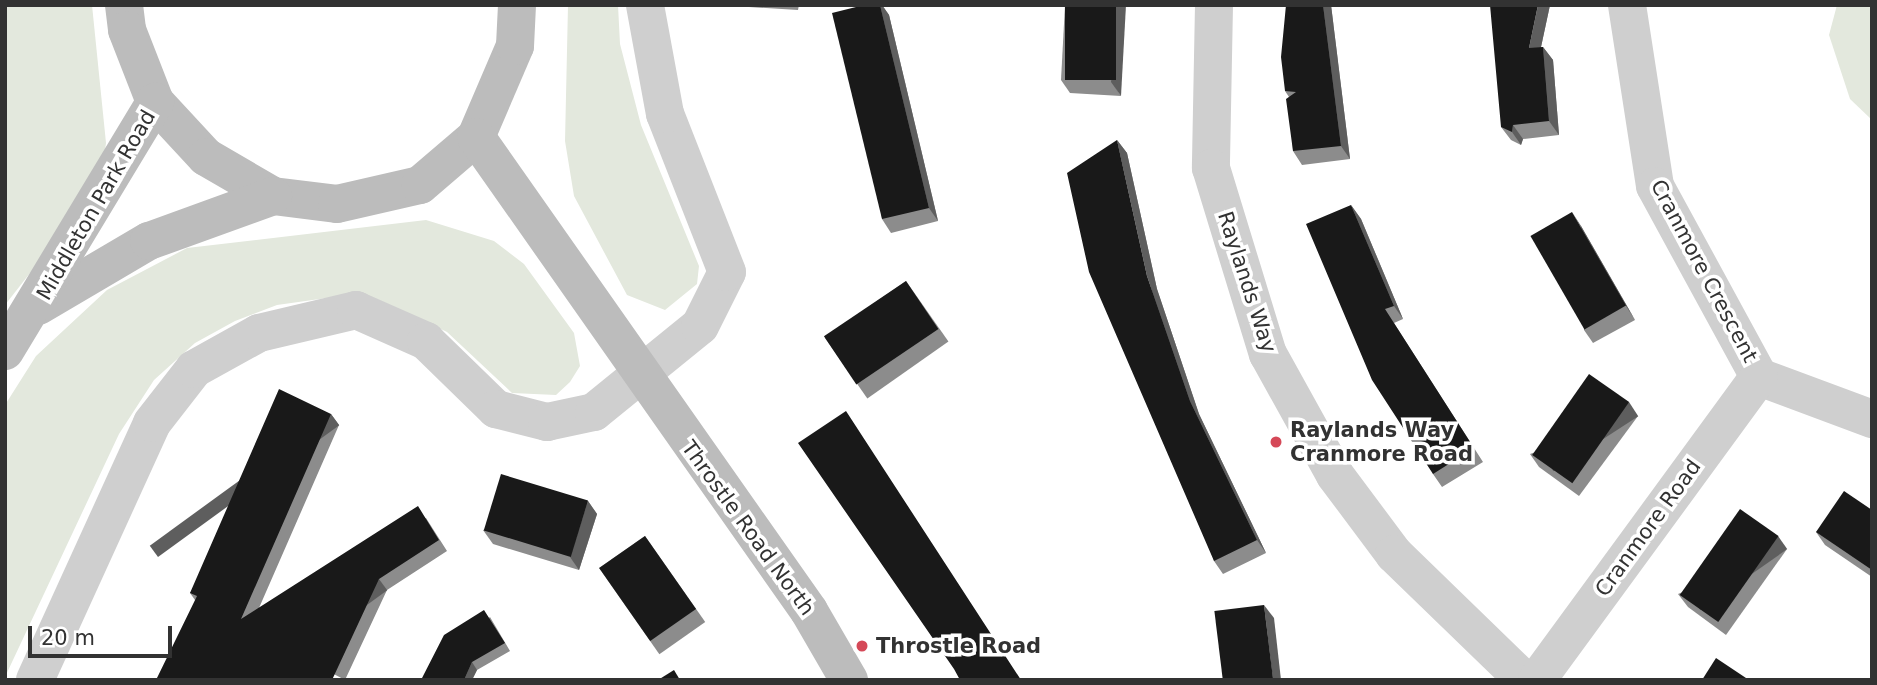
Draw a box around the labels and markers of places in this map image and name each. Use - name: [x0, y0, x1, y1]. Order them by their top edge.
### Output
- place label: Raylands Way Cranmore Road: [1290, 417, 1473, 467]
- marker: Raylands Way Cranmore Road: [1268, 434, 1284, 450]
- place label: Throstle Road: [876, 633, 1041, 659]
- marker: Throstle Road: [854, 638, 870, 654]

